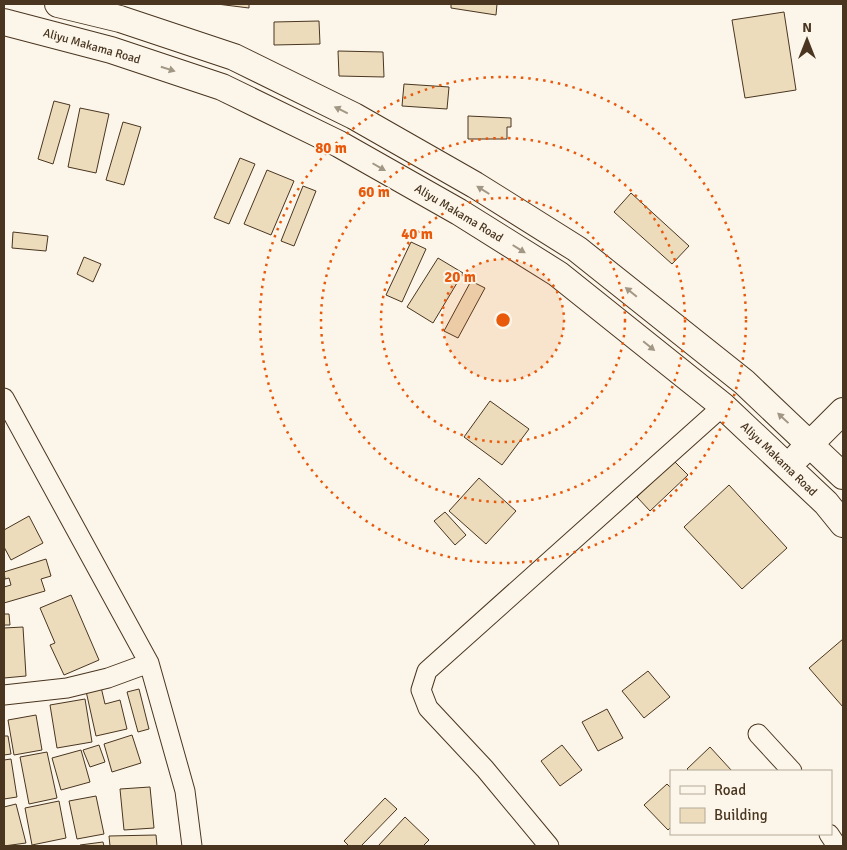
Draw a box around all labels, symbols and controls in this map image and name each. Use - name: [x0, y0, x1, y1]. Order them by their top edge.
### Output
- north arrow: [782, 15, 832, 65]
- text: N: [802, 19, 812, 36]
- street label: Aliyu Makama Road: [41, 25, 142, 68]
- one-way arrow: [161, 66, 176, 73]
- one-way arrow: [334, 106, 349, 114]
- text: 80 m: [315, 139, 347, 157]
- one-way arrow: [372, 162, 385, 171]
- street label: Aliyu Makama Road: [412, 181, 506, 246]
- text: 60 m: [358, 183, 390, 201]
- one-way arrow: [476, 185, 489, 194]
- text: 40 m: [401, 225, 433, 243]
- one-way arrow: [512, 245, 525, 254]
- text: 20 m: [444, 268, 476, 286]
- one-way arrow: [625, 286, 638, 297]
- centre of rings: [494, 311, 512, 329]
- one-way arrow: [642, 341, 655, 352]
- one-way arrow: [777, 412, 789, 424]
- street label: Aliyu Makama Road: [737, 419, 820, 500]
- legend: [670, 770, 832, 835]
- text: Road: [714, 781, 746, 799]
- text: Building: [714, 806, 768, 824]

